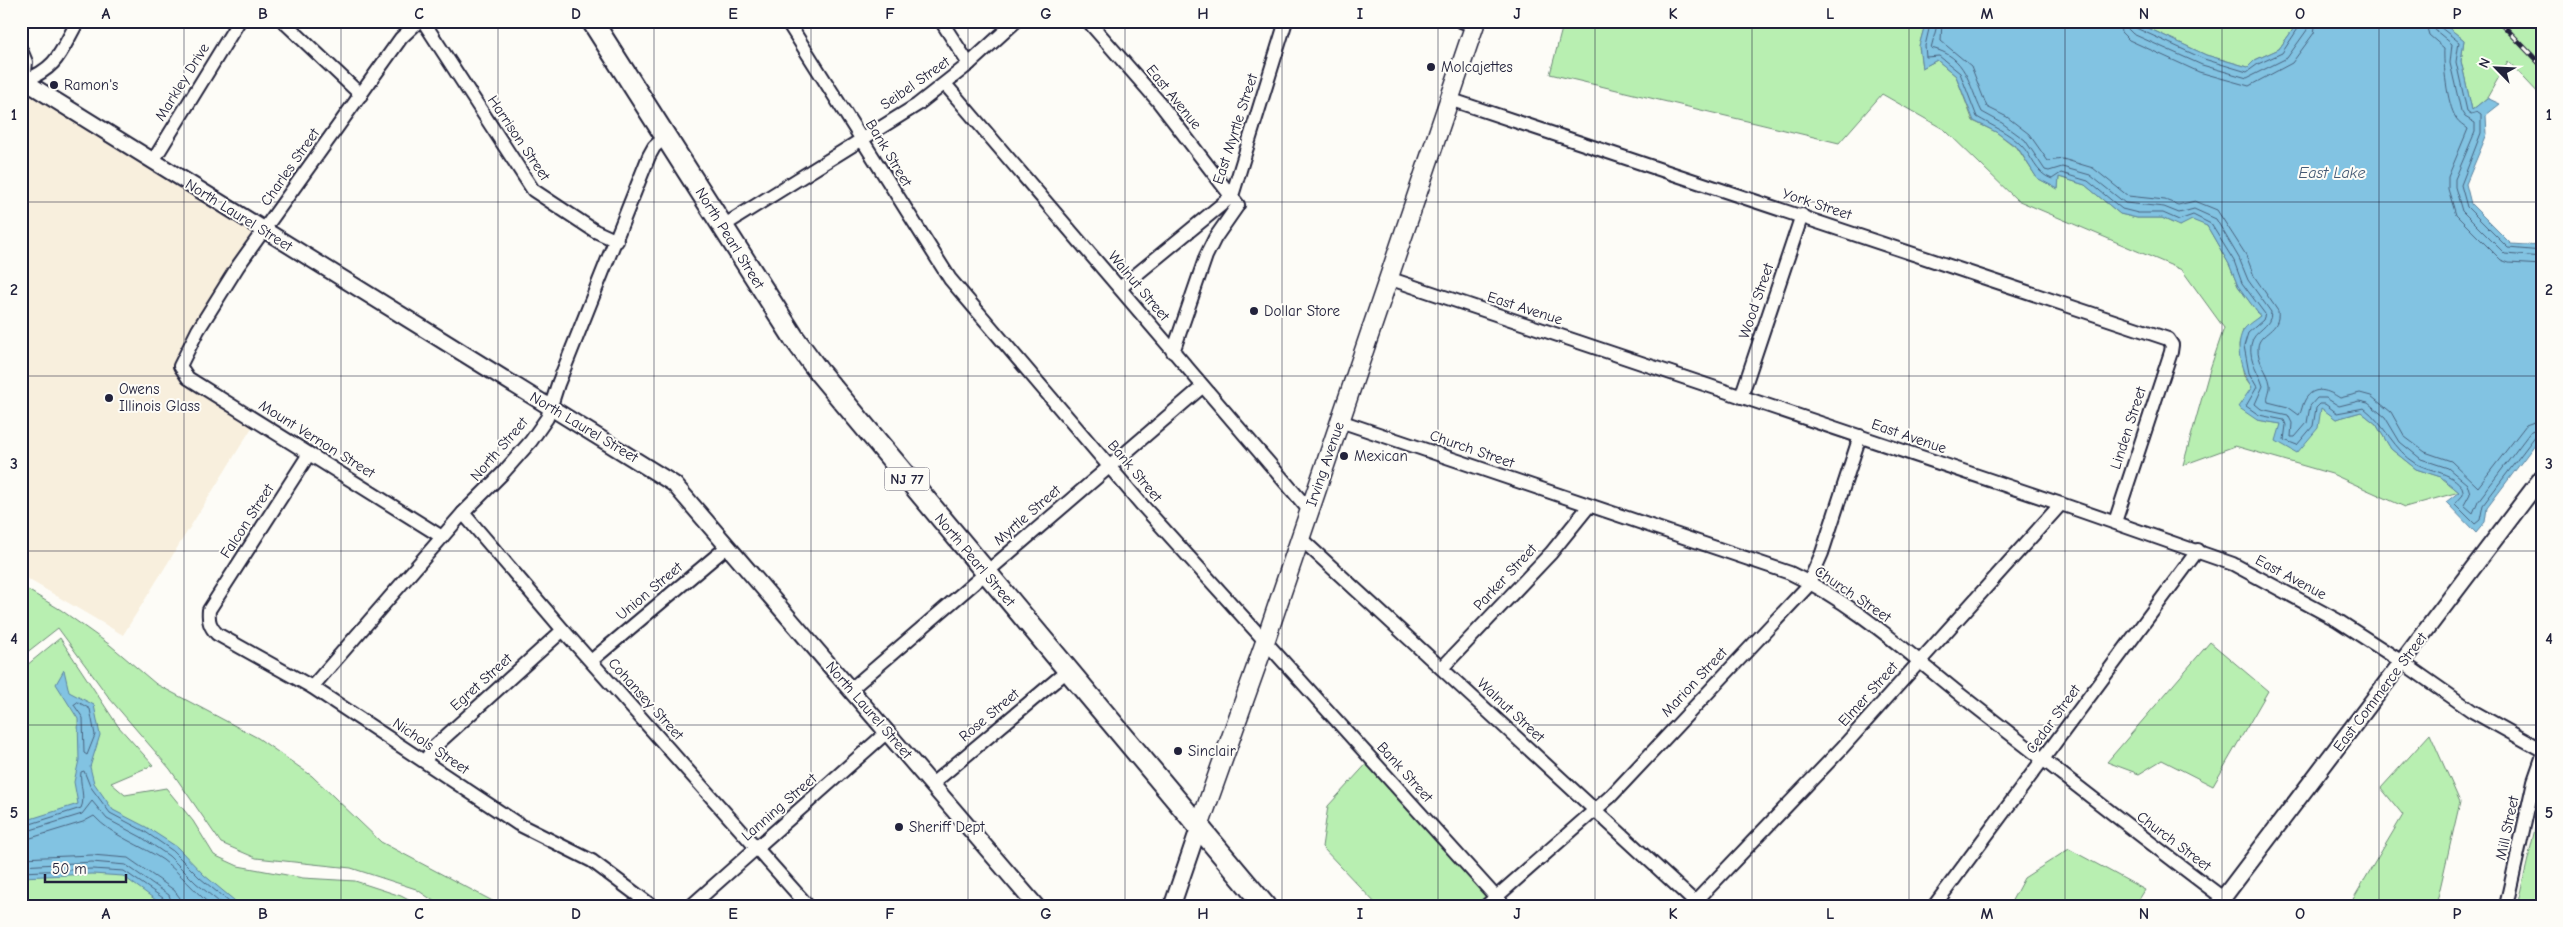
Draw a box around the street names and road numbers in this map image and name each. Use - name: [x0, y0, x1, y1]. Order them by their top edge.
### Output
- street label: Markley Drive: [151, 39, 213, 124]
- street label: Seibel Street: [877, 52, 954, 113]
- street label: East Avenue: [1142, 61, 1206, 133]
- street label: East Myrtle Street: [1209, 71, 1262, 187]
- street label: Harrison Street: [484, 92, 555, 185]
- street label: Bank Street: [862, 116, 916, 190]
- street label: Charles Street: [257, 124, 324, 209]
- street label: North Laurel Street: [182, 175, 296, 256]
- street label: North Pearl Street: [692, 184, 769, 293]
- street label: York Street: [1780, 184, 1855, 224]
- street label: Walnut Street: [1105, 247, 1174, 325]
- street label: Wood Street: [1735, 260, 1778, 341]
- street label: East Avenue: [1485, 287, 1565, 329]
- street label: Linden Street: [2106, 384, 2150, 471]
- street label: North Laurel Street: [527, 388, 642, 467]
- street label: Mount Vernon Street: [256, 396, 379, 482]
- street label: North Street: [466, 413, 532, 485]
- street label: East Avenue: [1869, 415, 1949, 457]
- street label: Irving Avenue: [1302, 419, 1348, 509]
- street label: Church Street: [1427, 426, 1517, 472]
- street label: Bank Street: [1104, 436, 1167, 506]
- road number: NJ 77: [884, 468, 930, 490]
- street label: Falcon Street: [216, 480, 278, 561]
- street label: Myrtle Street: [990, 481, 1065, 549]
- street label: North Pearl Street: [931, 510, 1020, 611]
- street label: Parker Street: [1470, 539, 1541, 614]
- street label: East Avenue: [2252, 551, 2330, 603]
- street label: Union Street: [612, 558, 686, 624]
- street label: Church Street: [1811, 562, 1895, 627]
- street label: East Commerce Street: [2329, 628, 2431, 755]
- street label: Marion Street: [1657, 643, 1731, 720]
- street label: Egret Street: [446, 649, 516, 714]
- street label: Cohansey Street: [604, 654, 688, 744]
- street label: Elmer Street: [1834, 657, 1902, 730]
- street label: North Laurel Street: [822, 658, 917, 763]
- street label: Walnut Street: [1473, 674, 1549, 746]
- street label: Cedar Street: [2022, 680, 2084, 757]
- street label: Rose Street: [955, 684, 1023, 745]
- street label: Nichols Street: [389, 714, 473, 779]
- street label: Bank Street: [1373, 738, 1437, 806]
- street label: Lanning Street: [738, 769, 821, 845]
- street label: Mill Street: [2491, 794, 2523, 862]
- street label: Church Street: [2133, 807, 2215, 875]

